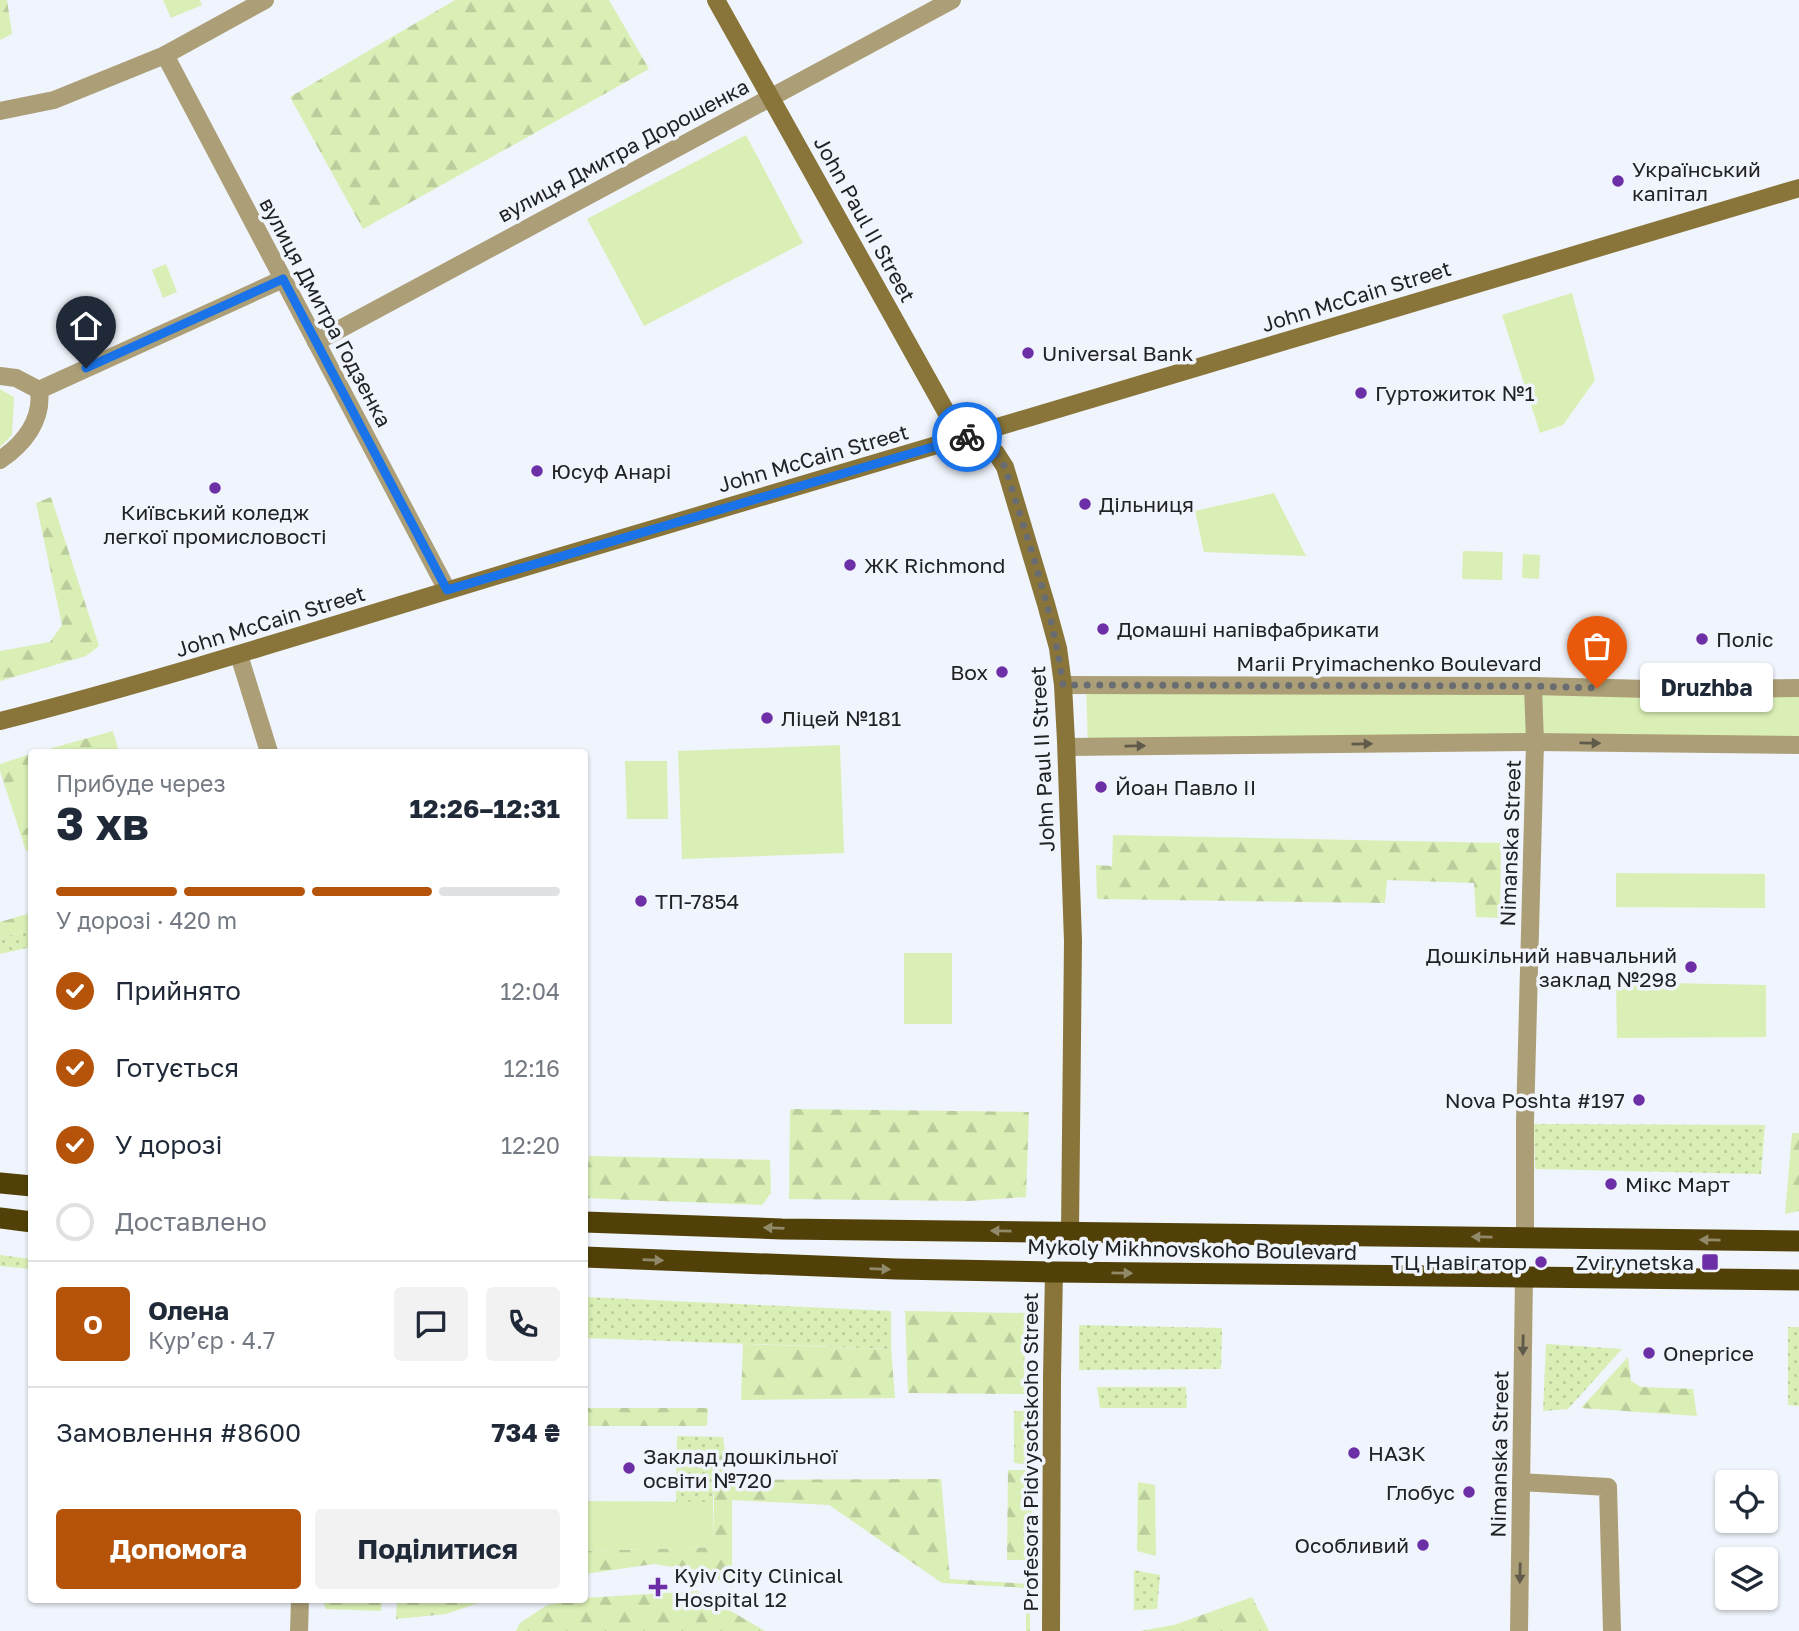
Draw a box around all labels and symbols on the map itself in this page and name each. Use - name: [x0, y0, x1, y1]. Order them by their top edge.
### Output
- street label: вулиця Дмитра Дорошенка: [493, 73, 753, 227]
- street label: John Paul II Street: [809, 131, 921, 307]
- place label: Український капітал: [1632, 156, 1761, 206]
- marker: Український капітал: [1610, 173, 1626, 189]
- street label: вулиця Дмитра Годзенка: [254, 193, 398, 431]
- street label: John McCain Street: [1258, 255, 1454, 337]
- pin: [56, 296, 116, 368]
- place label: Universal Bank: [1042, 340, 1193, 366]
- marker: Universal Bank: [1020, 345, 1036, 361]
- place label: Гуртожиток №1: [1375, 380, 1535, 406]
- marker: Гуртожиток №1: [1353, 385, 1369, 401]
- courier: [932, 402, 1002, 472]
- street label: John McCain Street: [715, 418, 911, 498]
- place label: Юсуф Анарі: [551, 458, 671, 484]
- marker: Юсуф Анарі: [529, 463, 545, 479]
- marker: Київський коледж легкої промисловості: [207, 480, 223, 496]
- place label: Дільниця: [1099, 491, 1194, 517]
- marker: Дільниця: [1077, 496, 1093, 512]
- place label: Київський коледж легкої промисловості: [103, 499, 327, 549]
- place label: ЖК Richmond: [864, 552, 1005, 578]
- marker: ЖК Richmond: [842, 557, 858, 573]
- street label: John McCain Street: [172, 580, 368, 662]
- place label: Домашні напівфабрикати: [1117, 616, 1379, 642]
- pin: [1567, 616, 1627, 688]
- marker: Домашні напівфабрикати: [1095, 621, 1111, 637]
- place label: Поліс: [1716, 626, 1774, 652]
- marker: Поліс: [1694, 631, 1710, 647]
- street label: Marii Pryimachenko Boulevard: [1236, 650, 1542, 676]
- place label: Box: [950, 659, 988, 685]
- marker: Box: [994, 664, 1010, 680]
- callout: Druzhba: [1639, 664, 1772, 712]
- street label: John Paul II Street: [1024, 665, 1060, 853]
- place label: Ліцей №181: [781, 705, 901, 731]
- marker: Ліцей №181: [759, 710, 775, 726]
- one-way arrow: [1579, 737, 1601, 749]
- one-way arrow: [1352, 738, 1374, 750]
- one-way arrow: [1124, 741, 1146, 752]
- street label: Nimanska Street: [1494, 759, 1526, 927]
- place label: Йоан Павло II: [1115, 774, 1256, 800]
- marker: Йоан Павло II: [1093, 779, 1109, 795]
- place label: ТП-7854: [655, 888, 739, 914]
- marker: ТП-7854: [633, 893, 649, 909]
- place label: Дошкільний навчальний заклад №298: [1426, 942, 1677, 992]
- marker: Дошкільний навчальний заклад №298: [1683, 959, 1699, 975]
- place label: Nova Poshta #197: [1445, 1087, 1625, 1113]
- marker: Nova Poshta #197: [1631, 1092, 1647, 1108]
- place label: Мікс Март: [1625, 1171, 1730, 1197]
- marker: Мікс Март: [1603, 1176, 1619, 1192]
- one-way arrow: [763, 1223, 785, 1234]
- one-way arrow: [990, 1225, 1012, 1237]
- one-way arrow: [1471, 1232, 1493, 1243]
- street label: Mykoly Mikhnovskoho Boulevard: [1027, 1233, 1357, 1265]
- one-way arrow: [1699, 1234, 1721, 1246]
- place label: ТЦ Навігатор: [1391, 1249, 1527, 1275]
- place label: Zvirynetska: [1576, 1249, 1694, 1275]
- marker: Zvirynetska: [1700, 1252, 1720, 1272]
- marker: ТЦ Навігатор: [1533, 1254, 1549, 1270]
- one-way arrow: [642, 1255, 664, 1266]
- one-way arrow: [869, 1263, 891, 1274]
- one-way arrow: [1111, 1267, 1133, 1279]
- street label: Profesora Pidvysotskoho Street: [1017, 1292, 1043, 1612]
- one-way arrow: [1517, 1335, 1529, 1357]
- place label: Oneprice: [1663, 1340, 1754, 1366]
- marker: Oneprice: [1641, 1345, 1657, 1361]
- street label: Nimanska Street: [1485, 1370, 1513, 1538]
- place label: НАЗК: [1368, 1440, 1426, 1466]
- place label: Заклад дошкільної освіти №720: [643, 1443, 839, 1493]
- marker: НАЗК: [1346, 1445, 1362, 1461]
- marker: Заклад дошкільної освіти №720: [621, 1460, 637, 1476]
- place label: Глобус: [1386, 1479, 1455, 1505]
- marker: Глобус: [1461, 1484, 1477, 1500]
- place label: Особливий: [1295, 1532, 1409, 1558]
- marker: Особливий: [1415, 1537, 1431, 1553]
- place label: Kyiv City Clinical Hospital 12: [674, 1562, 843, 1612]
- one-way arrow: [1514, 1562, 1526, 1584]
- marker: Kyiv City Clinical Hospital 12: [648, 1577, 668, 1597]

